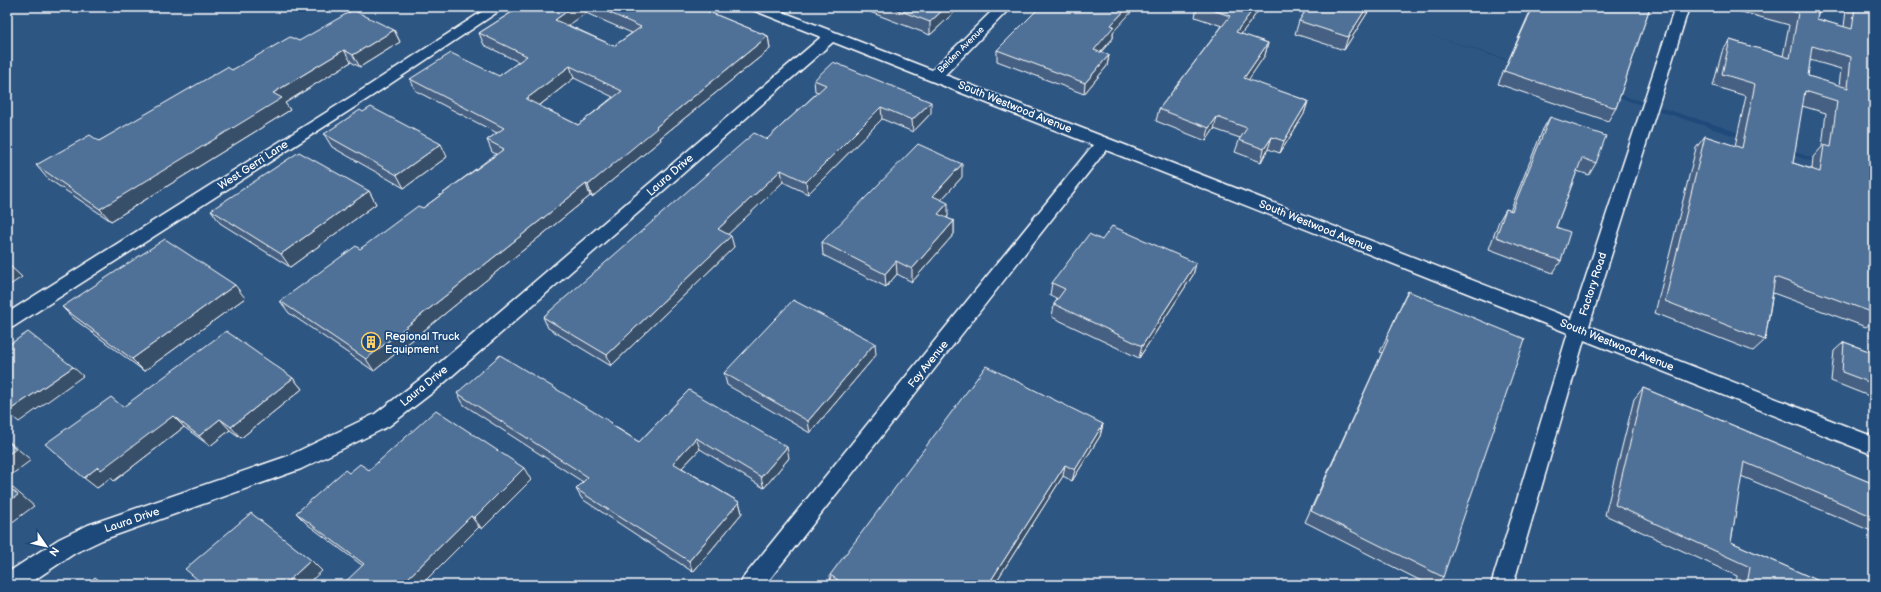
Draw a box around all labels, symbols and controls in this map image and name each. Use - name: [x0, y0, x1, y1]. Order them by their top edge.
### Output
- street label: Belden Avenue: [935, 24, 987, 76]
- street label: South Westwood Avenue: [956, 78, 1074, 136]
- street label: West Gerri Lane: [216, 137, 291, 192]
- street label: Laura Drive: [644, 151, 696, 199]
- street label: South Westwood Avenue: [1257, 197, 1375, 255]
- street label: Factory Road: [1577, 251, 1609, 317]
- street label: South Westwood Avenue: [1558, 316, 1676, 374]
- place label: Regional Truck Equipment: [385, 330, 460, 356]
- building icon: Regional Truck Equipment: [360, 331, 382, 353]
- street label: Fay Avenue: [905, 338, 951, 390]
- street label: Laura Drive: [398, 363, 451, 409]
- street label: Laura Drive: [103, 504, 162, 535]
- north arrow: [26, 526, 66, 566]
- text: N: [46, 544, 62, 558]

